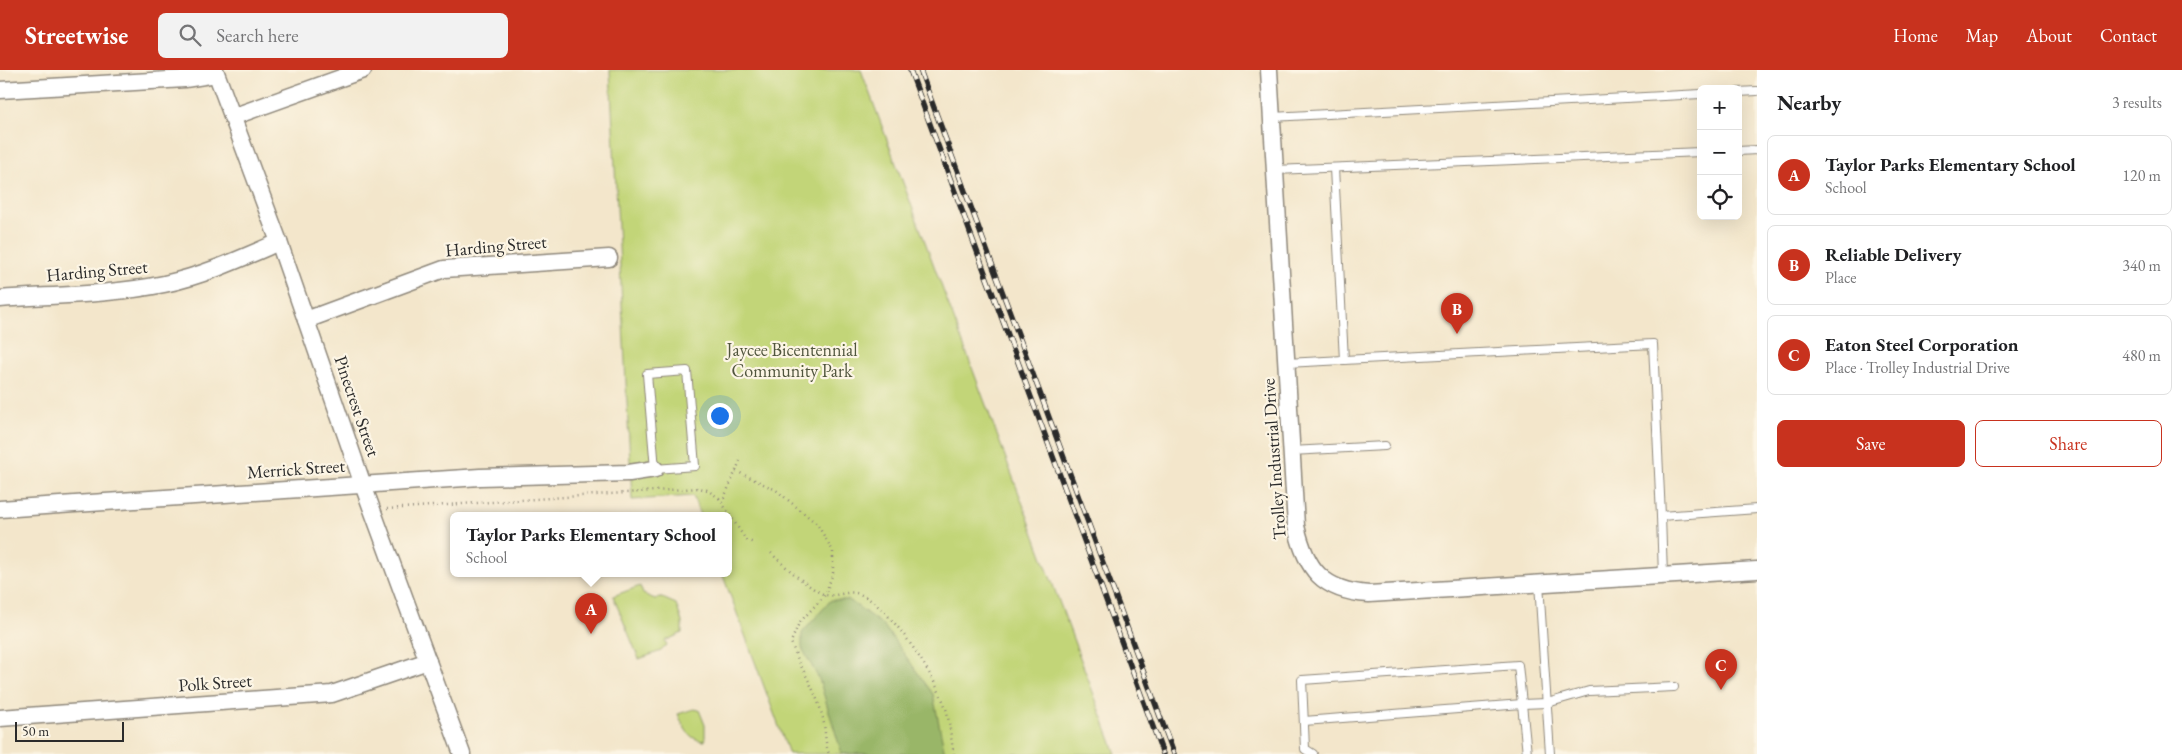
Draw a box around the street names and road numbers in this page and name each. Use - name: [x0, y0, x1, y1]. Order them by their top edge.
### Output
- street label: Harding Street: [444, 230, 548, 261]
- street label: Harding Street: [45, 255, 149, 286]
- street label: Pinecrest Street: [329, 352, 386, 460]
- street label: Trolley Industrial Drive: [1256, 378, 1291, 540]
- street label: Merrick Street: [246, 454, 346, 483]
- street label: Polk Street: [177, 668, 253, 697]

